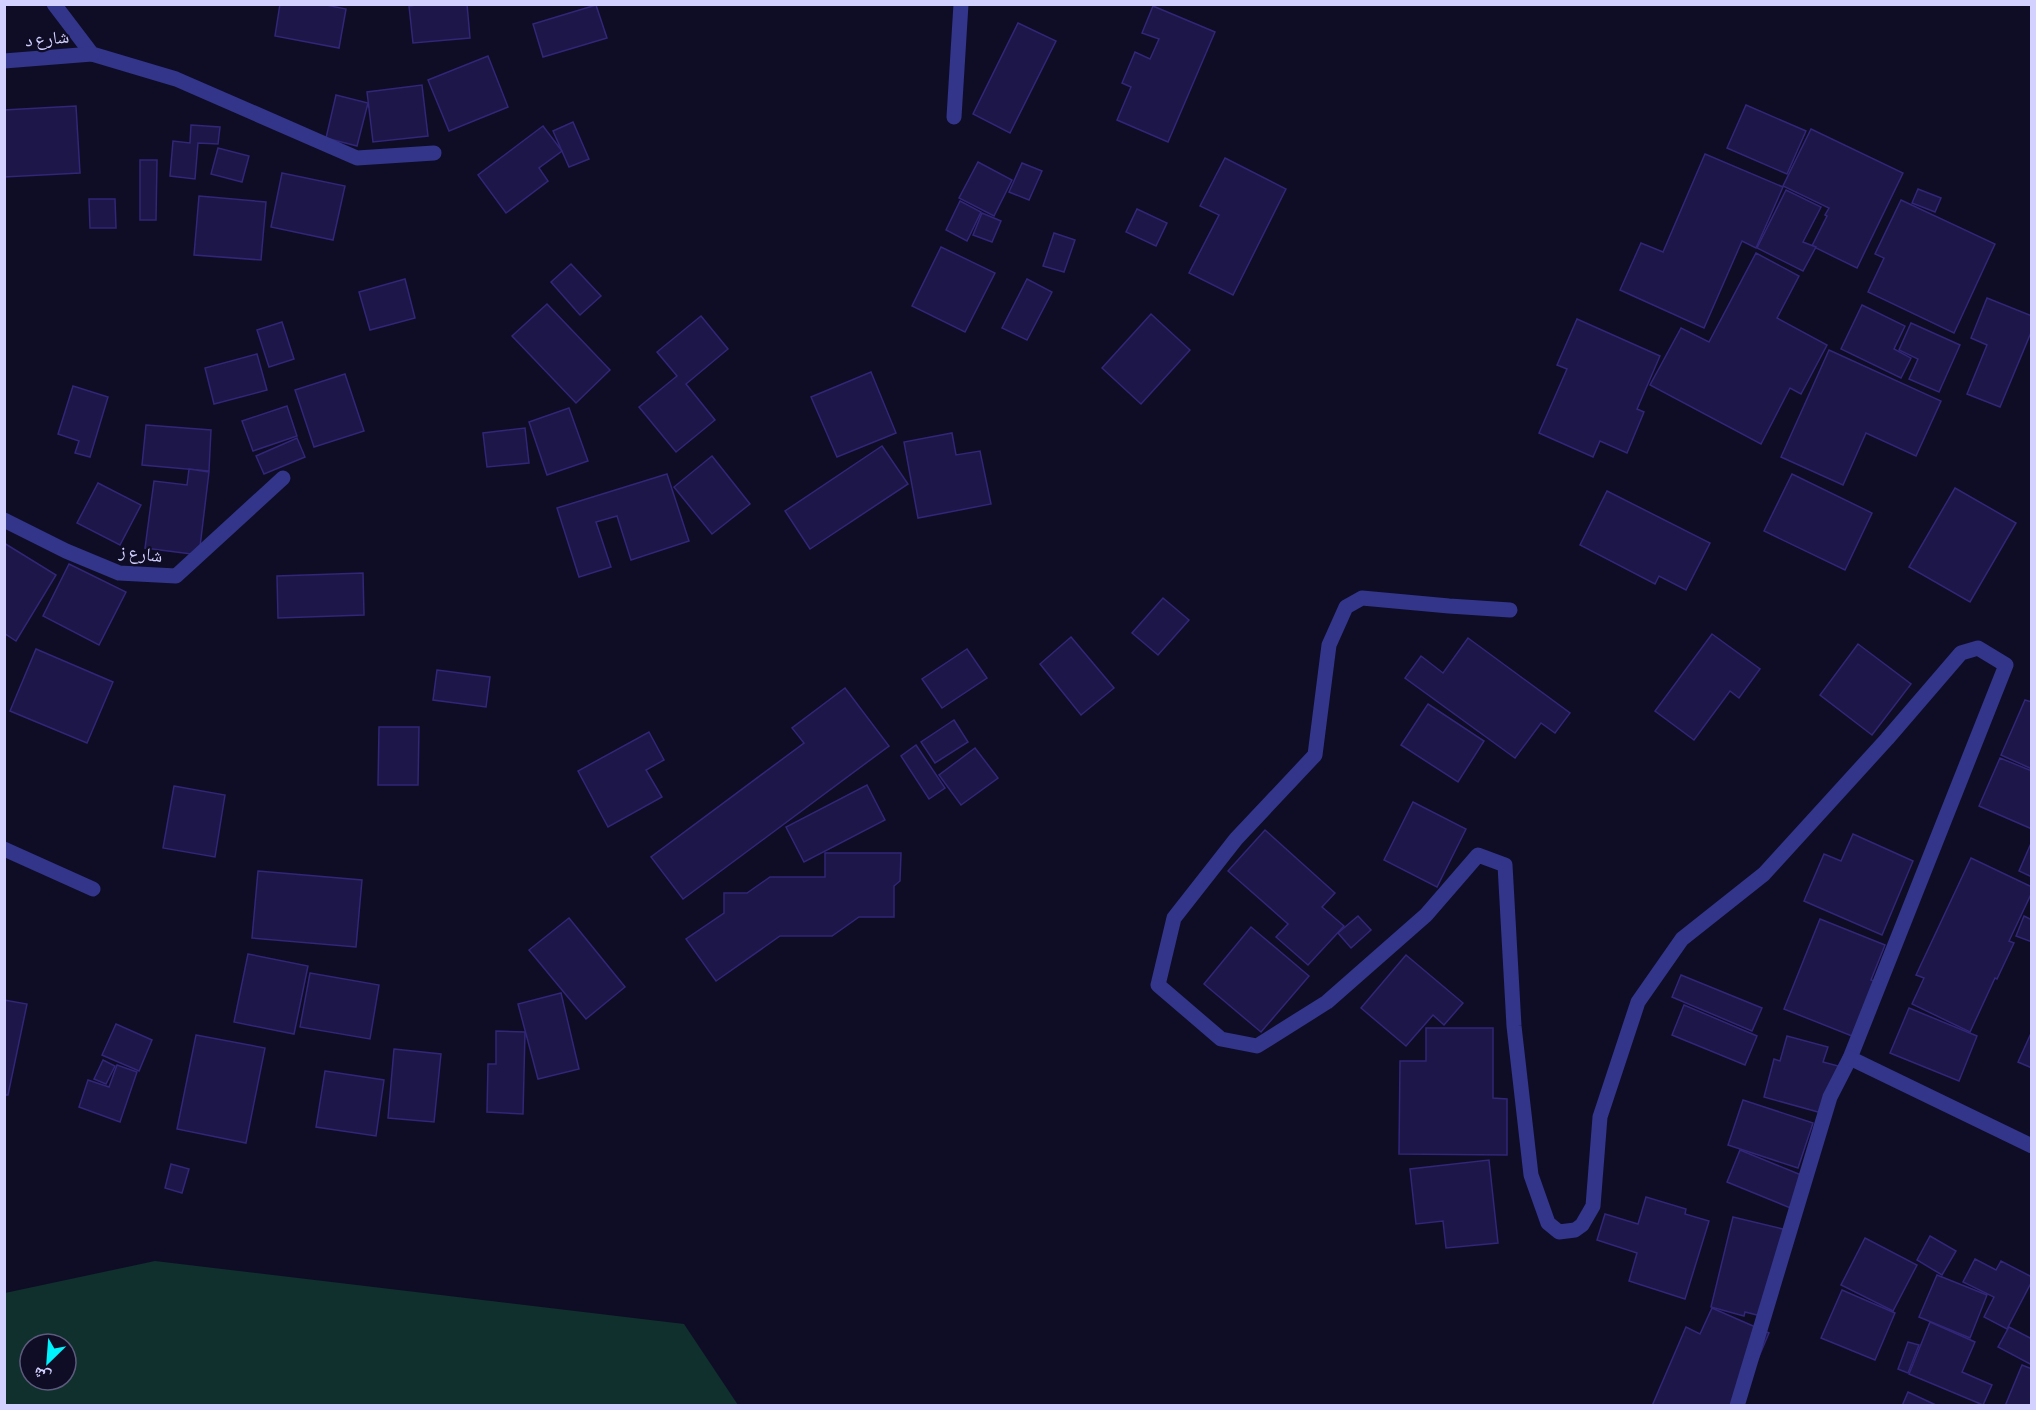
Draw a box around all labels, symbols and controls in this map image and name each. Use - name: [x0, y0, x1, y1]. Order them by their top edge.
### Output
- street label: شارع ﺩ: [24, 26, 70, 51]
- street label: شارع ﺯ: [117, 540, 164, 567]
- north arrow: [18, 1332, 78, 1392]
- text: ش: [30, 1363, 54, 1387]

